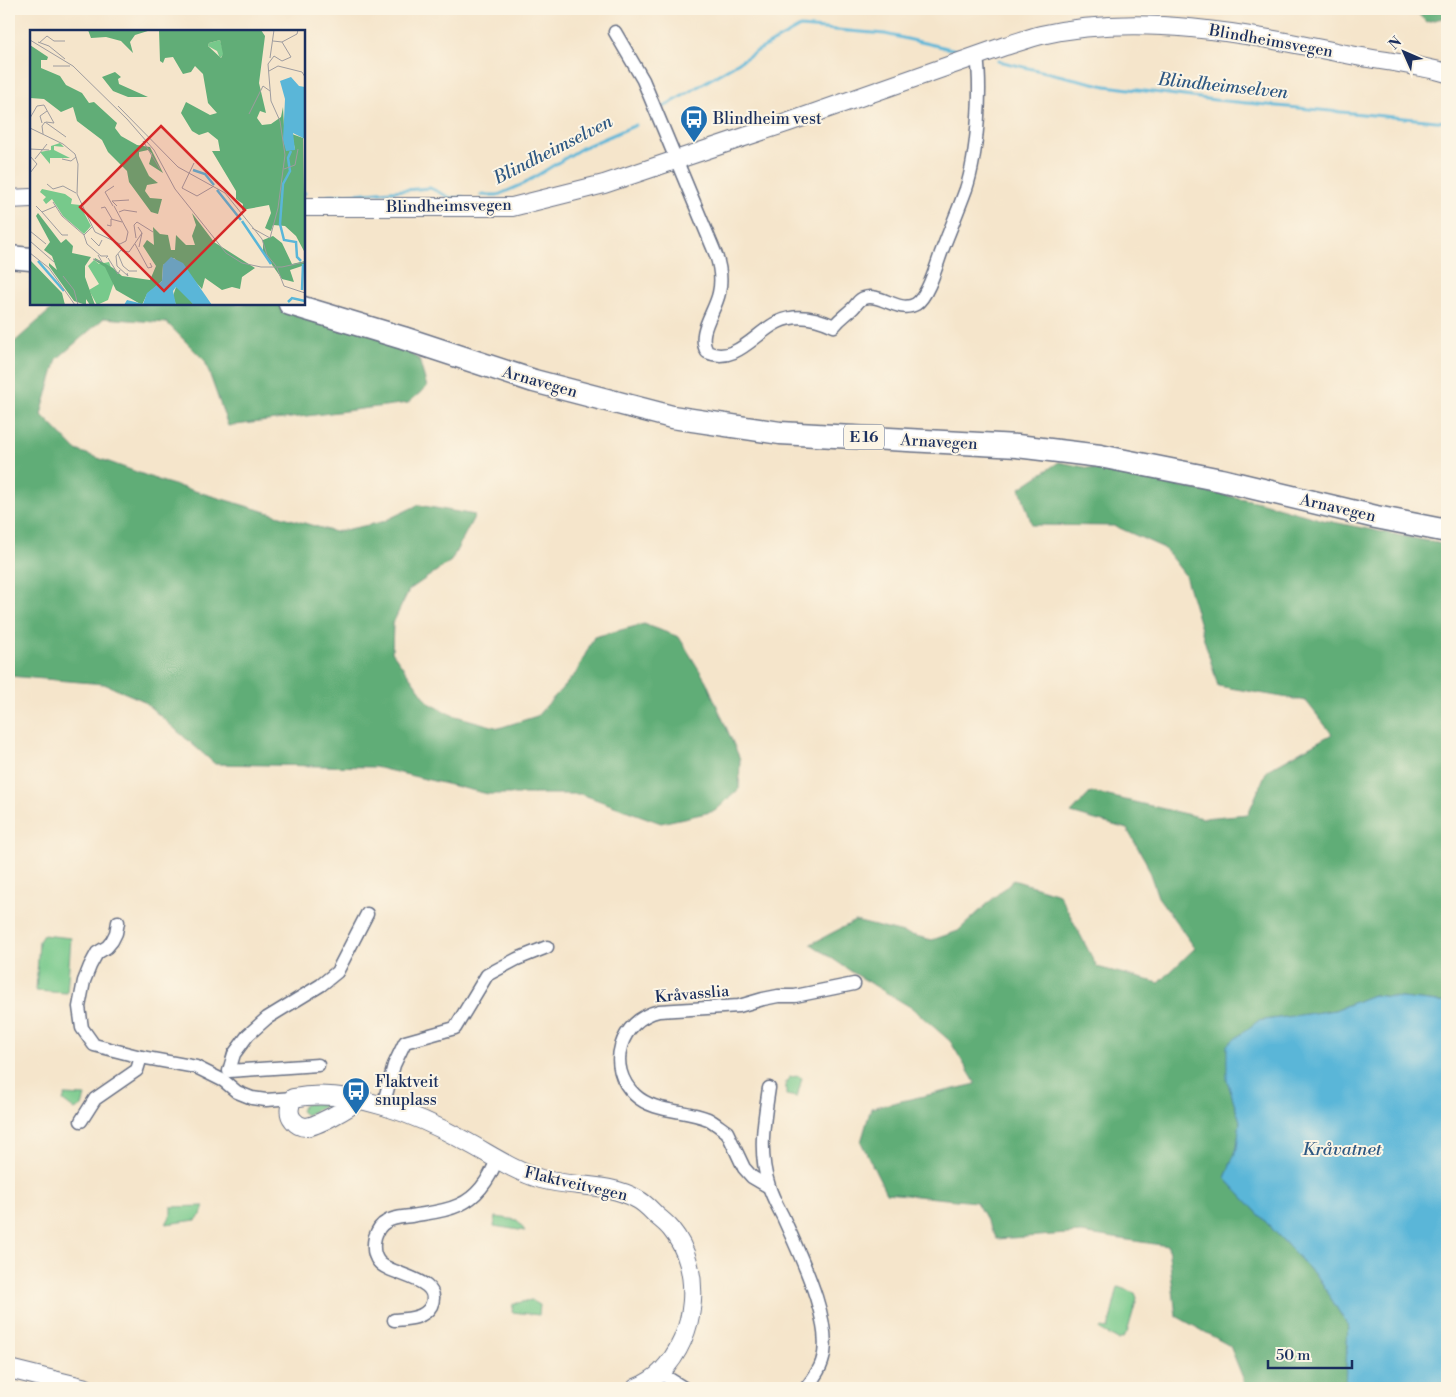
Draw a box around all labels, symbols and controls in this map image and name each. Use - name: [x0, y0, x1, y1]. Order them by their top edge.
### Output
- street label: Blindheimsvegen: [1206, 20, 1335, 62]
- north arrow: [1378, 28, 1428, 78]
- inset map: [30, 30, 305, 305]
- text: N: [1385, 33, 1406, 54]
- water label: Blindheimselven: [1156, 68, 1290, 104]
- bus stop icon: Blindheim vest: [679, 104, 709, 143]
- place label: Blindheim vest: [712, 109, 822, 129]
- water label: Blindheimselven: [489, 110, 617, 190]
- street label: Blindheimsvegen: [385, 195, 512, 217]
- street label: Arnavegen: [499, 361, 580, 402]
- road number: E 16: [844, 424, 884, 450]
- street label: Arnavegen: [899, 430, 979, 454]
- street label: Arnavegen: [1297, 489, 1378, 527]
- street label: Kråvasslia: [654, 981, 731, 1007]
- place label: Flaktveit snuplass: [375, 1072, 439, 1110]
- bus stop icon: Flaktveit snuplass: [341, 1076, 371, 1115]
- water label: Kråvatnet: [1302, 1138, 1383, 1161]
- street label: Flaktveitvegen: [522, 1162, 630, 1206]
- scale bar: [1268, 1337, 1352, 1369]
- text: 50 m: [1276, 1346, 1310, 1365]

